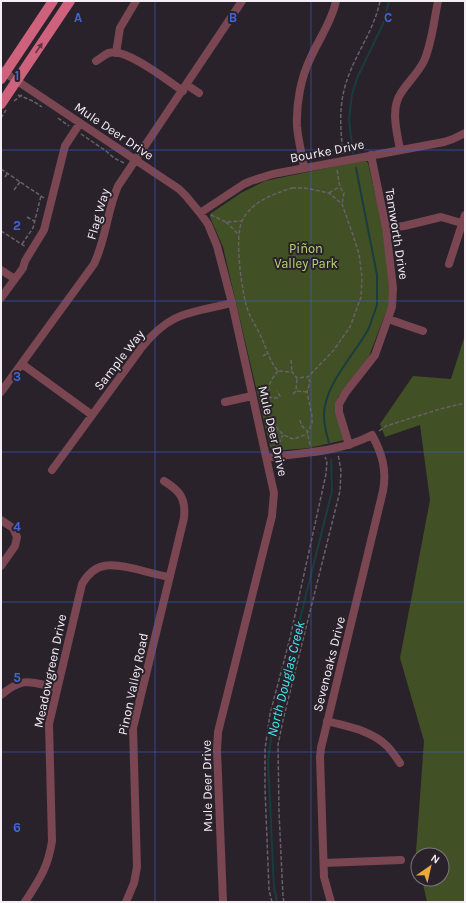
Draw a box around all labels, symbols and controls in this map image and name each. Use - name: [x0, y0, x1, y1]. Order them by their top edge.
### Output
- text: A: [74, 10, 82, 25]
- text: B: [229, 10, 237, 25]
- text: C: [384, 10, 392, 25]
- one-way arrow: [35, 42, 43, 53]
- text: 1: [15, 68, 19, 83]
- street label: Mule Deer Drive: [72, 99, 157, 163]
- street label: Bourke Drive: [289, 136, 366, 166]
- street label: Flag Way: [84, 187, 112, 241]
- street label: Tamworth Drive: [382, 187, 412, 281]
- text: 2: [13, 218, 21, 233]
- park label: Piñon Valley Park: [274, 241, 338, 271]
- street label: Sample Way: [91, 327, 147, 393]
- text: 3: [13, 369, 21, 384]
- street label: Mule Deer Drive: [255, 384, 291, 478]
- text: 4: [13, 519, 21, 534]
- street label: Meadowgreen Drive: [31, 613, 69, 729]
- street label: Sevenoaks Drive: [310, 615, 348, 713]
- water label: North Douglas Creek: [263, 619, 309, 739]
- street label: Pinon Valley Road: [115, 632, 151, 736]
- text: 5: [13, 670, 21, 685]
- street label: Mule Deer Drive: [199, 739, 215, 832]
- text: 6: [13, 820, 21, 835]
- north arrow: [410, 847, 450, 887]
- text: N: [428, 852, 442, 867]

